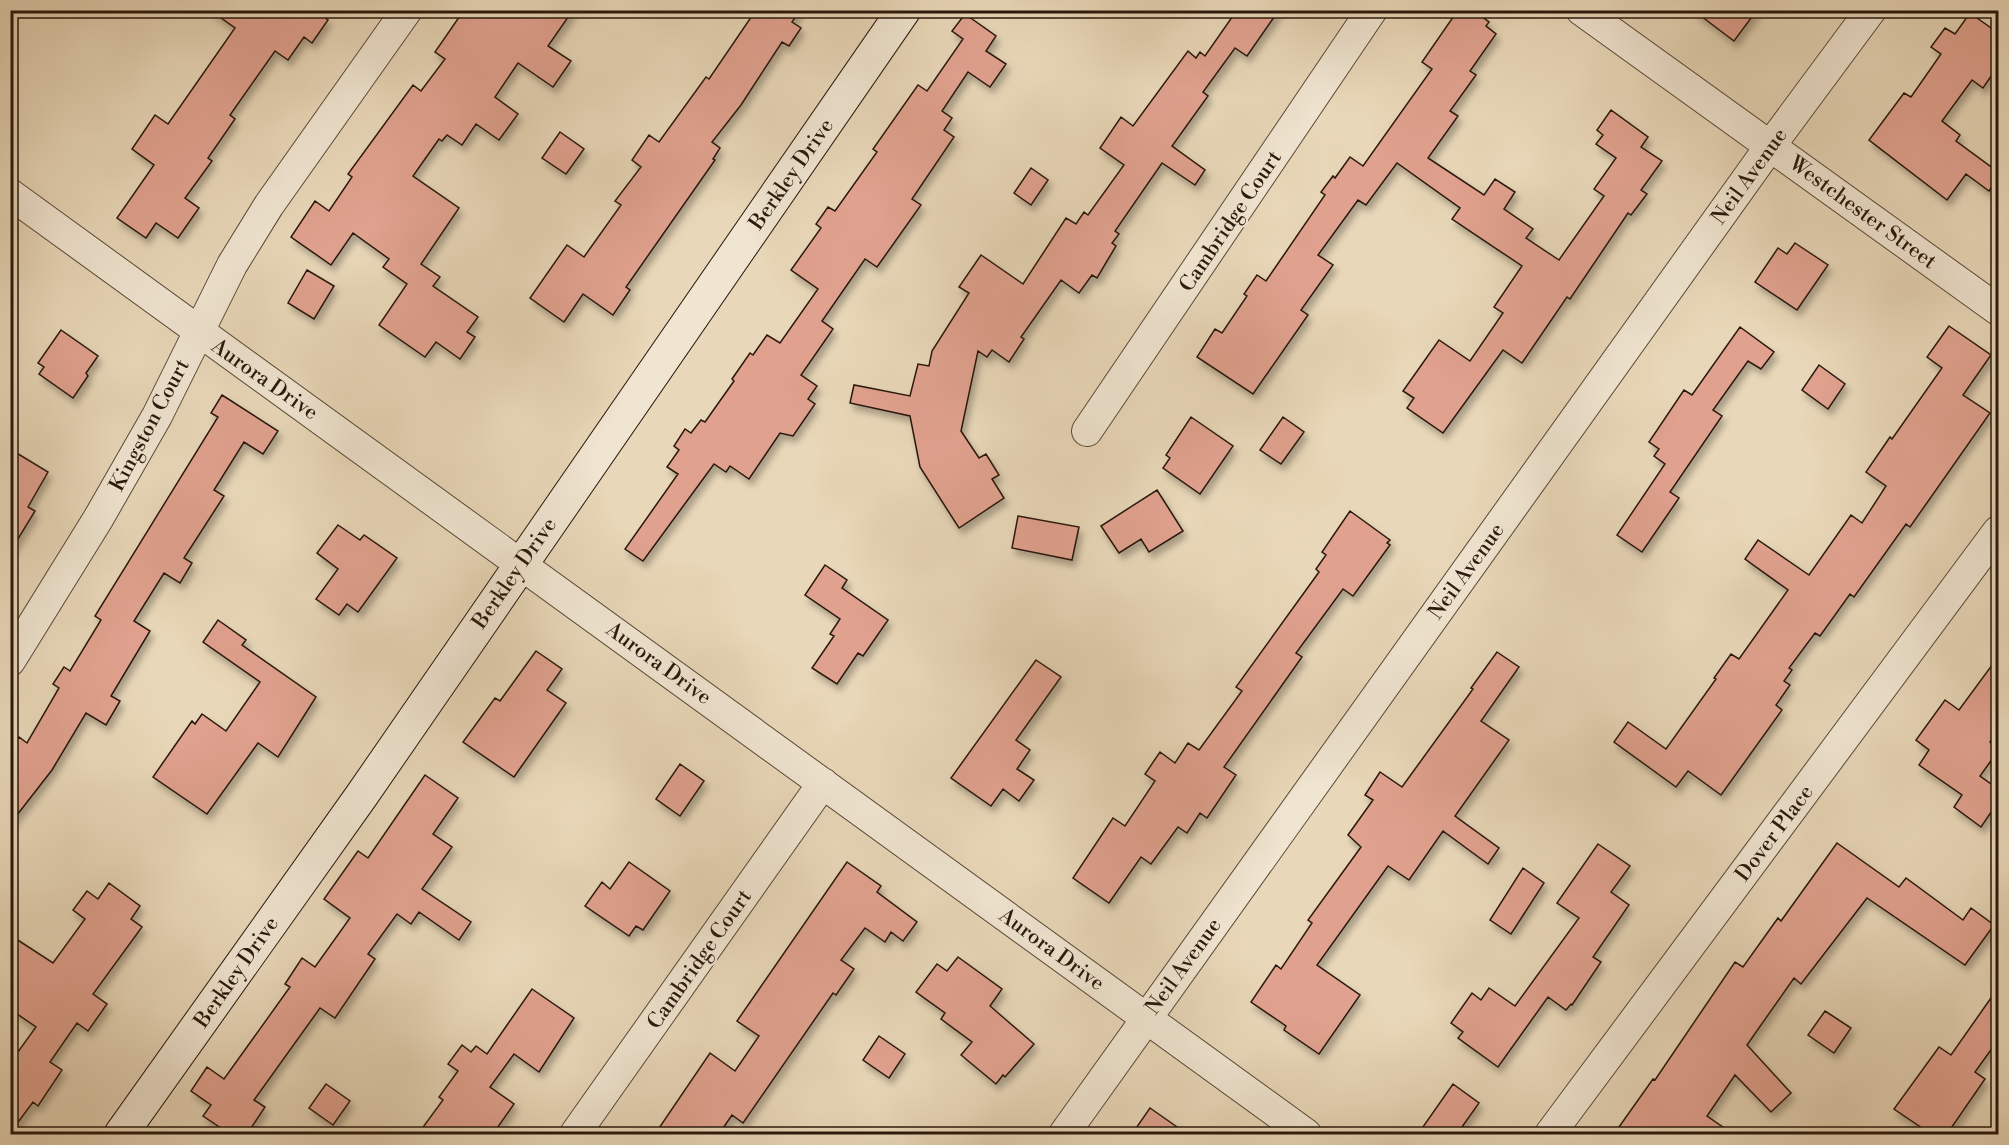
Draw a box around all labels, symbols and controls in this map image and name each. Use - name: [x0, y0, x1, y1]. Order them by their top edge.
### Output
- street label: Berkley Drive: [743, 114, 840, 236]
- street label: Neil Avenue: [1706, 123, 1793, 230]
- street label: Cambridge Court: [1174, 146, 1288, 297]
- street label: Westchester Street: [1783, 150, 1942, 275]
- street label: Aurora Drive: [205, 333, 323, 426]
- street label: Kingston Court: [104, 354, 196, 496]
- street label: Berkley Drive: [466, 513, 563, 635]
- street label: Neil Avenue: [1423, 518, 1510, 625]
- street label: Aurora Drive: [600, 616, 716, 711]
- street label: Dover Place: [1730, 780, 1820, 887]
- street label: Cambridge Court: [642, 884, 758, 1034]
- street label: Aurora Drive: [993, 902, 1109, 997]
- street label: Berkley Drive: [188, 912, 285, 1034]
- street label: Neil Avenue: [1140, 913, 1227, 1020]

